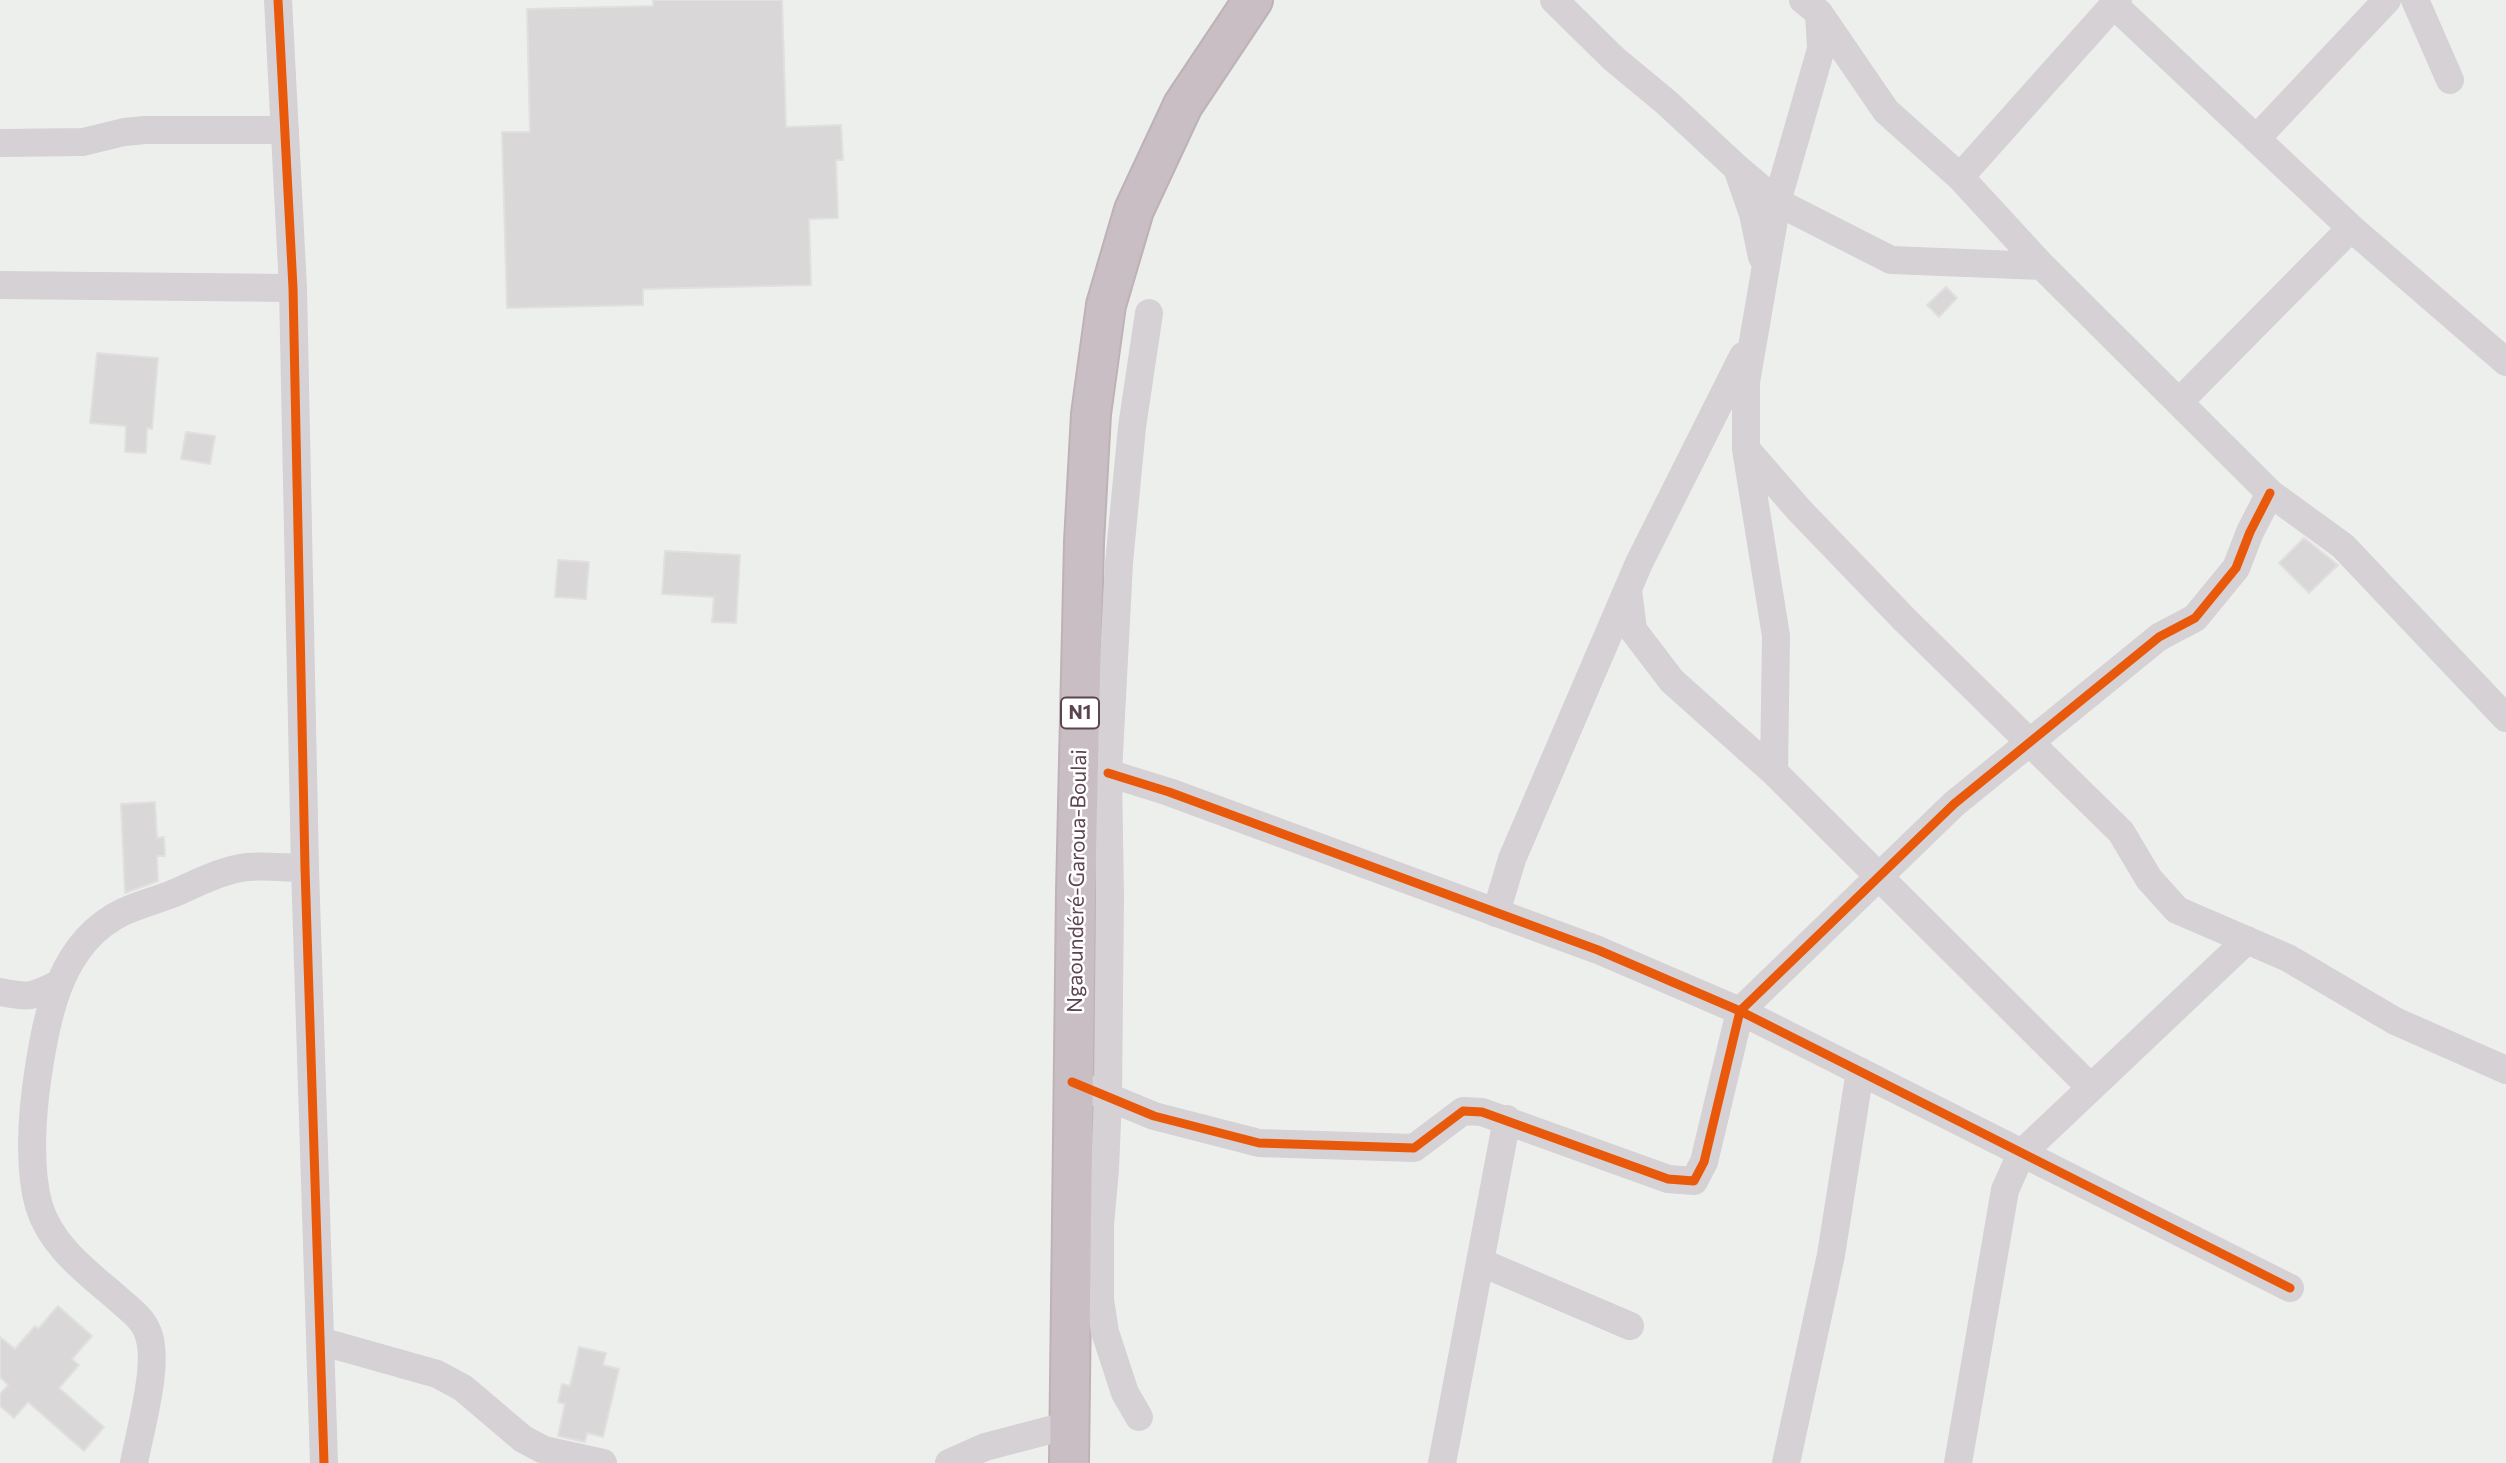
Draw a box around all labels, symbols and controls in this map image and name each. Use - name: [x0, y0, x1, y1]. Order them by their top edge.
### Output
- road number: N1: [1061, 698, 1099, 728]
- street label: Ngaoundéré-Garoua-Boulai: [1062, 749, 1092, 1013]

